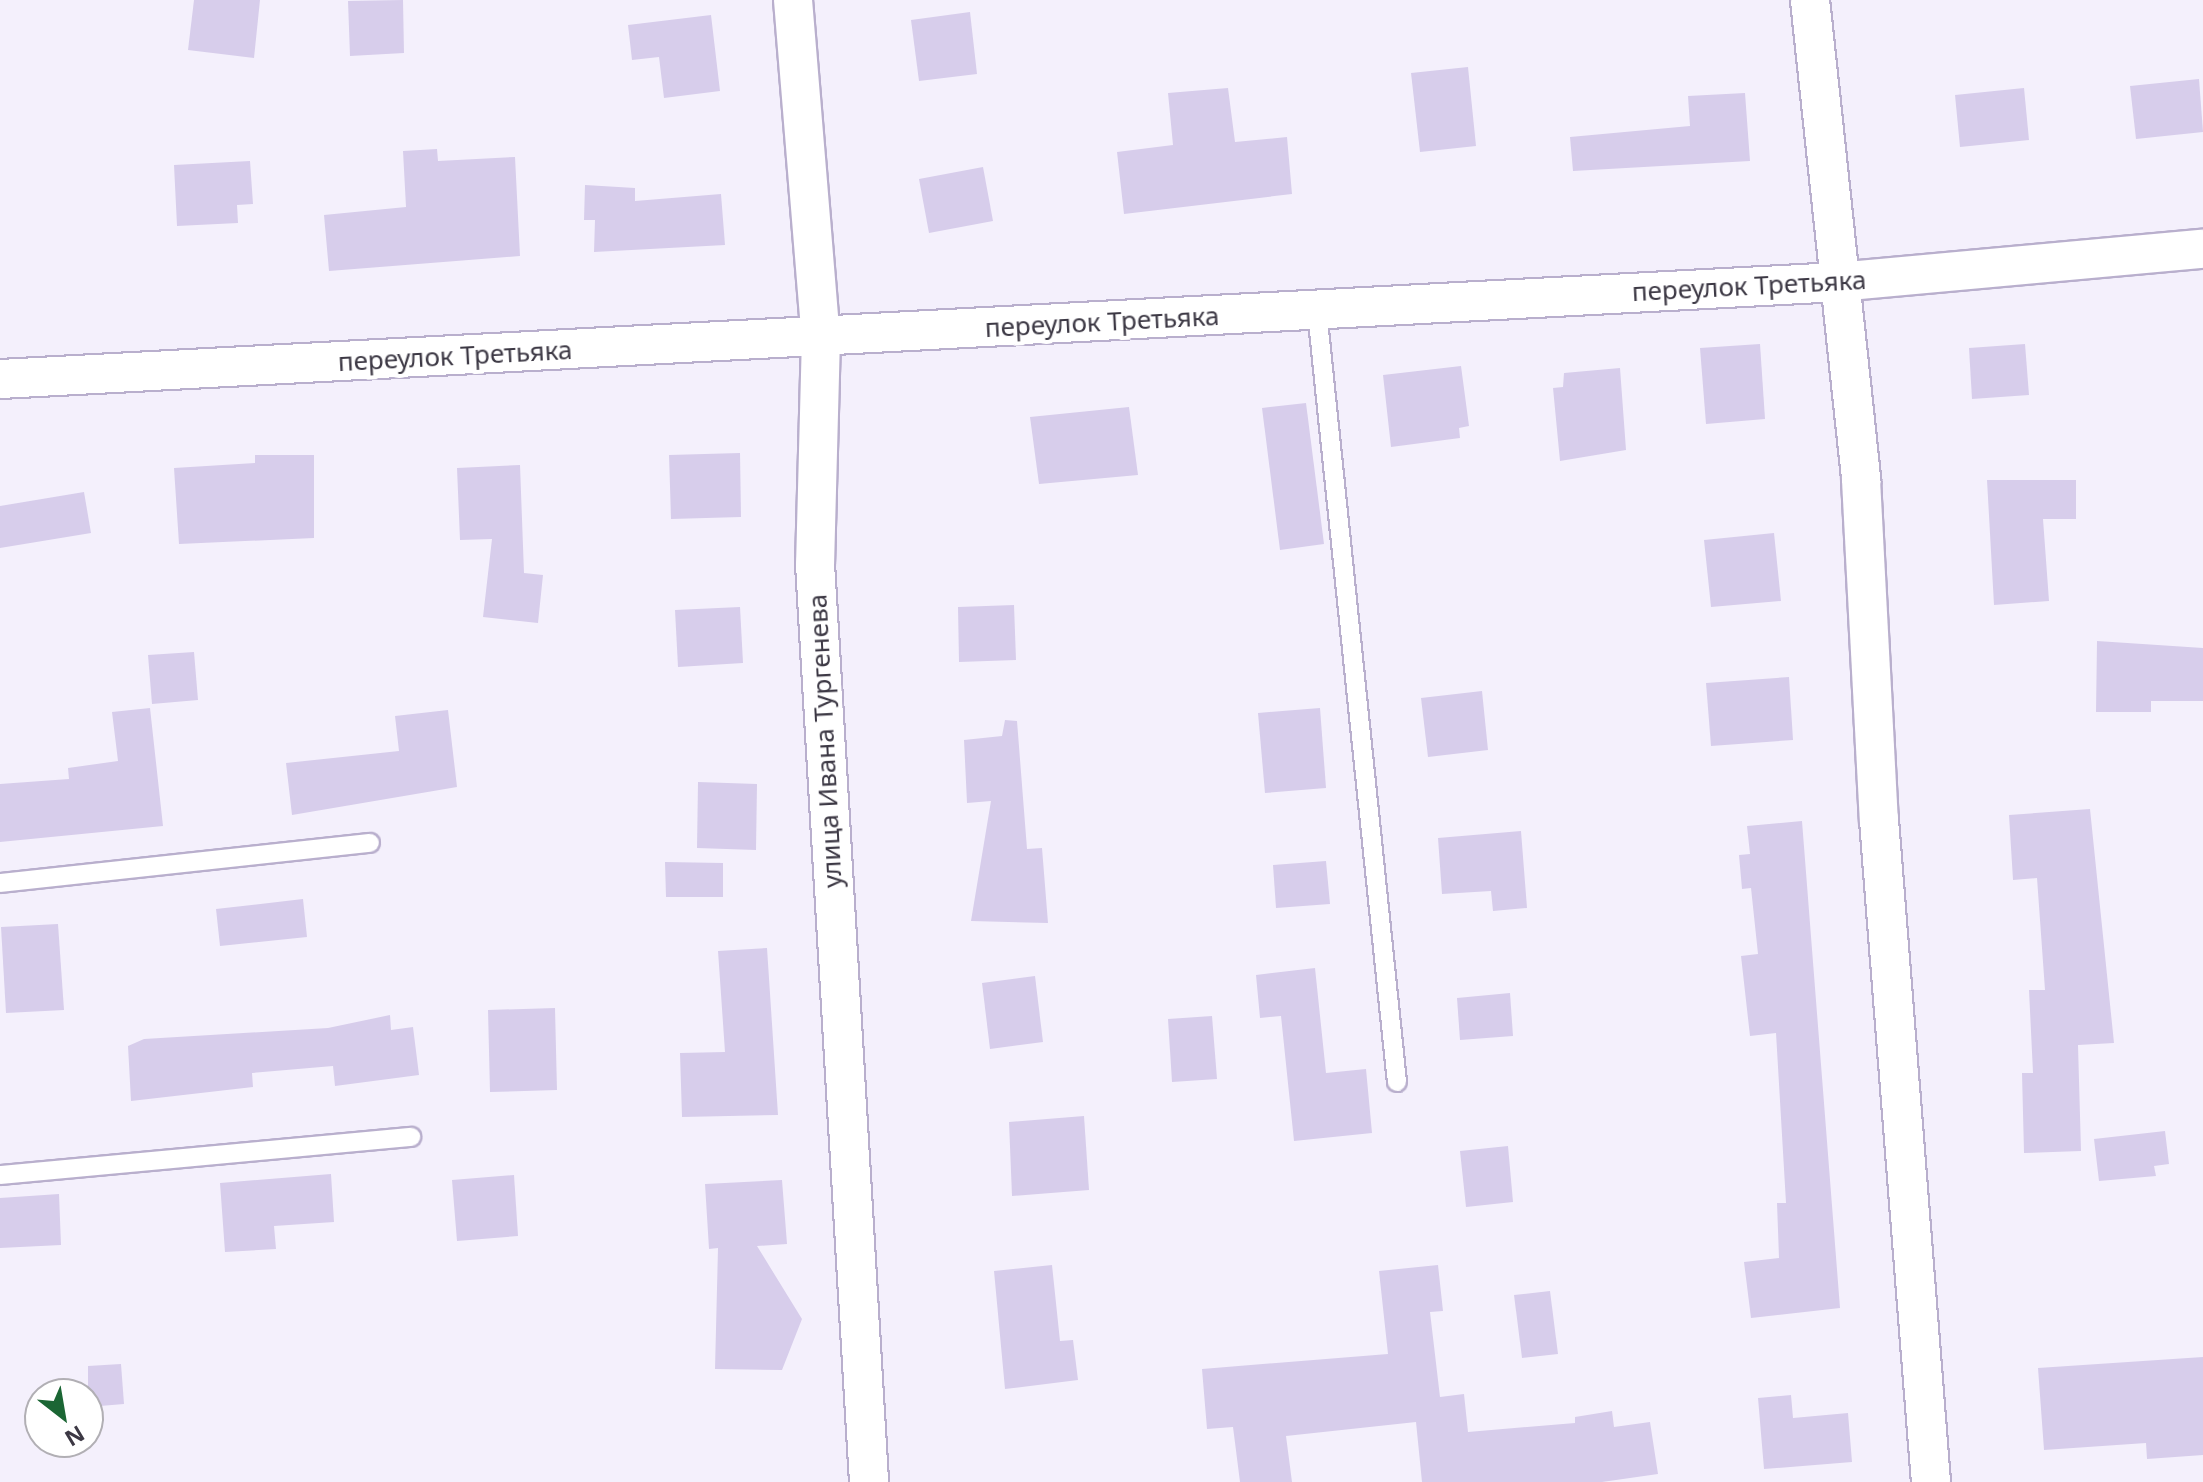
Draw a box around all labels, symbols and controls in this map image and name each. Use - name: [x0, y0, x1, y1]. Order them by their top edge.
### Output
- street label: переулок Третьяка: [1631, 264, 1867, 308]
- street label: переулок Третьяка: [984, 300, 1220, 344]
- street label: переулок Третьяка: [337, 334, 573, 378]
- street label: улица Ивана Тургенева: [802, 593, 848, 889]
- north arrow: [24, 1378, 104, 1458]
- text: N: [60, 1419, 91, 1454]

